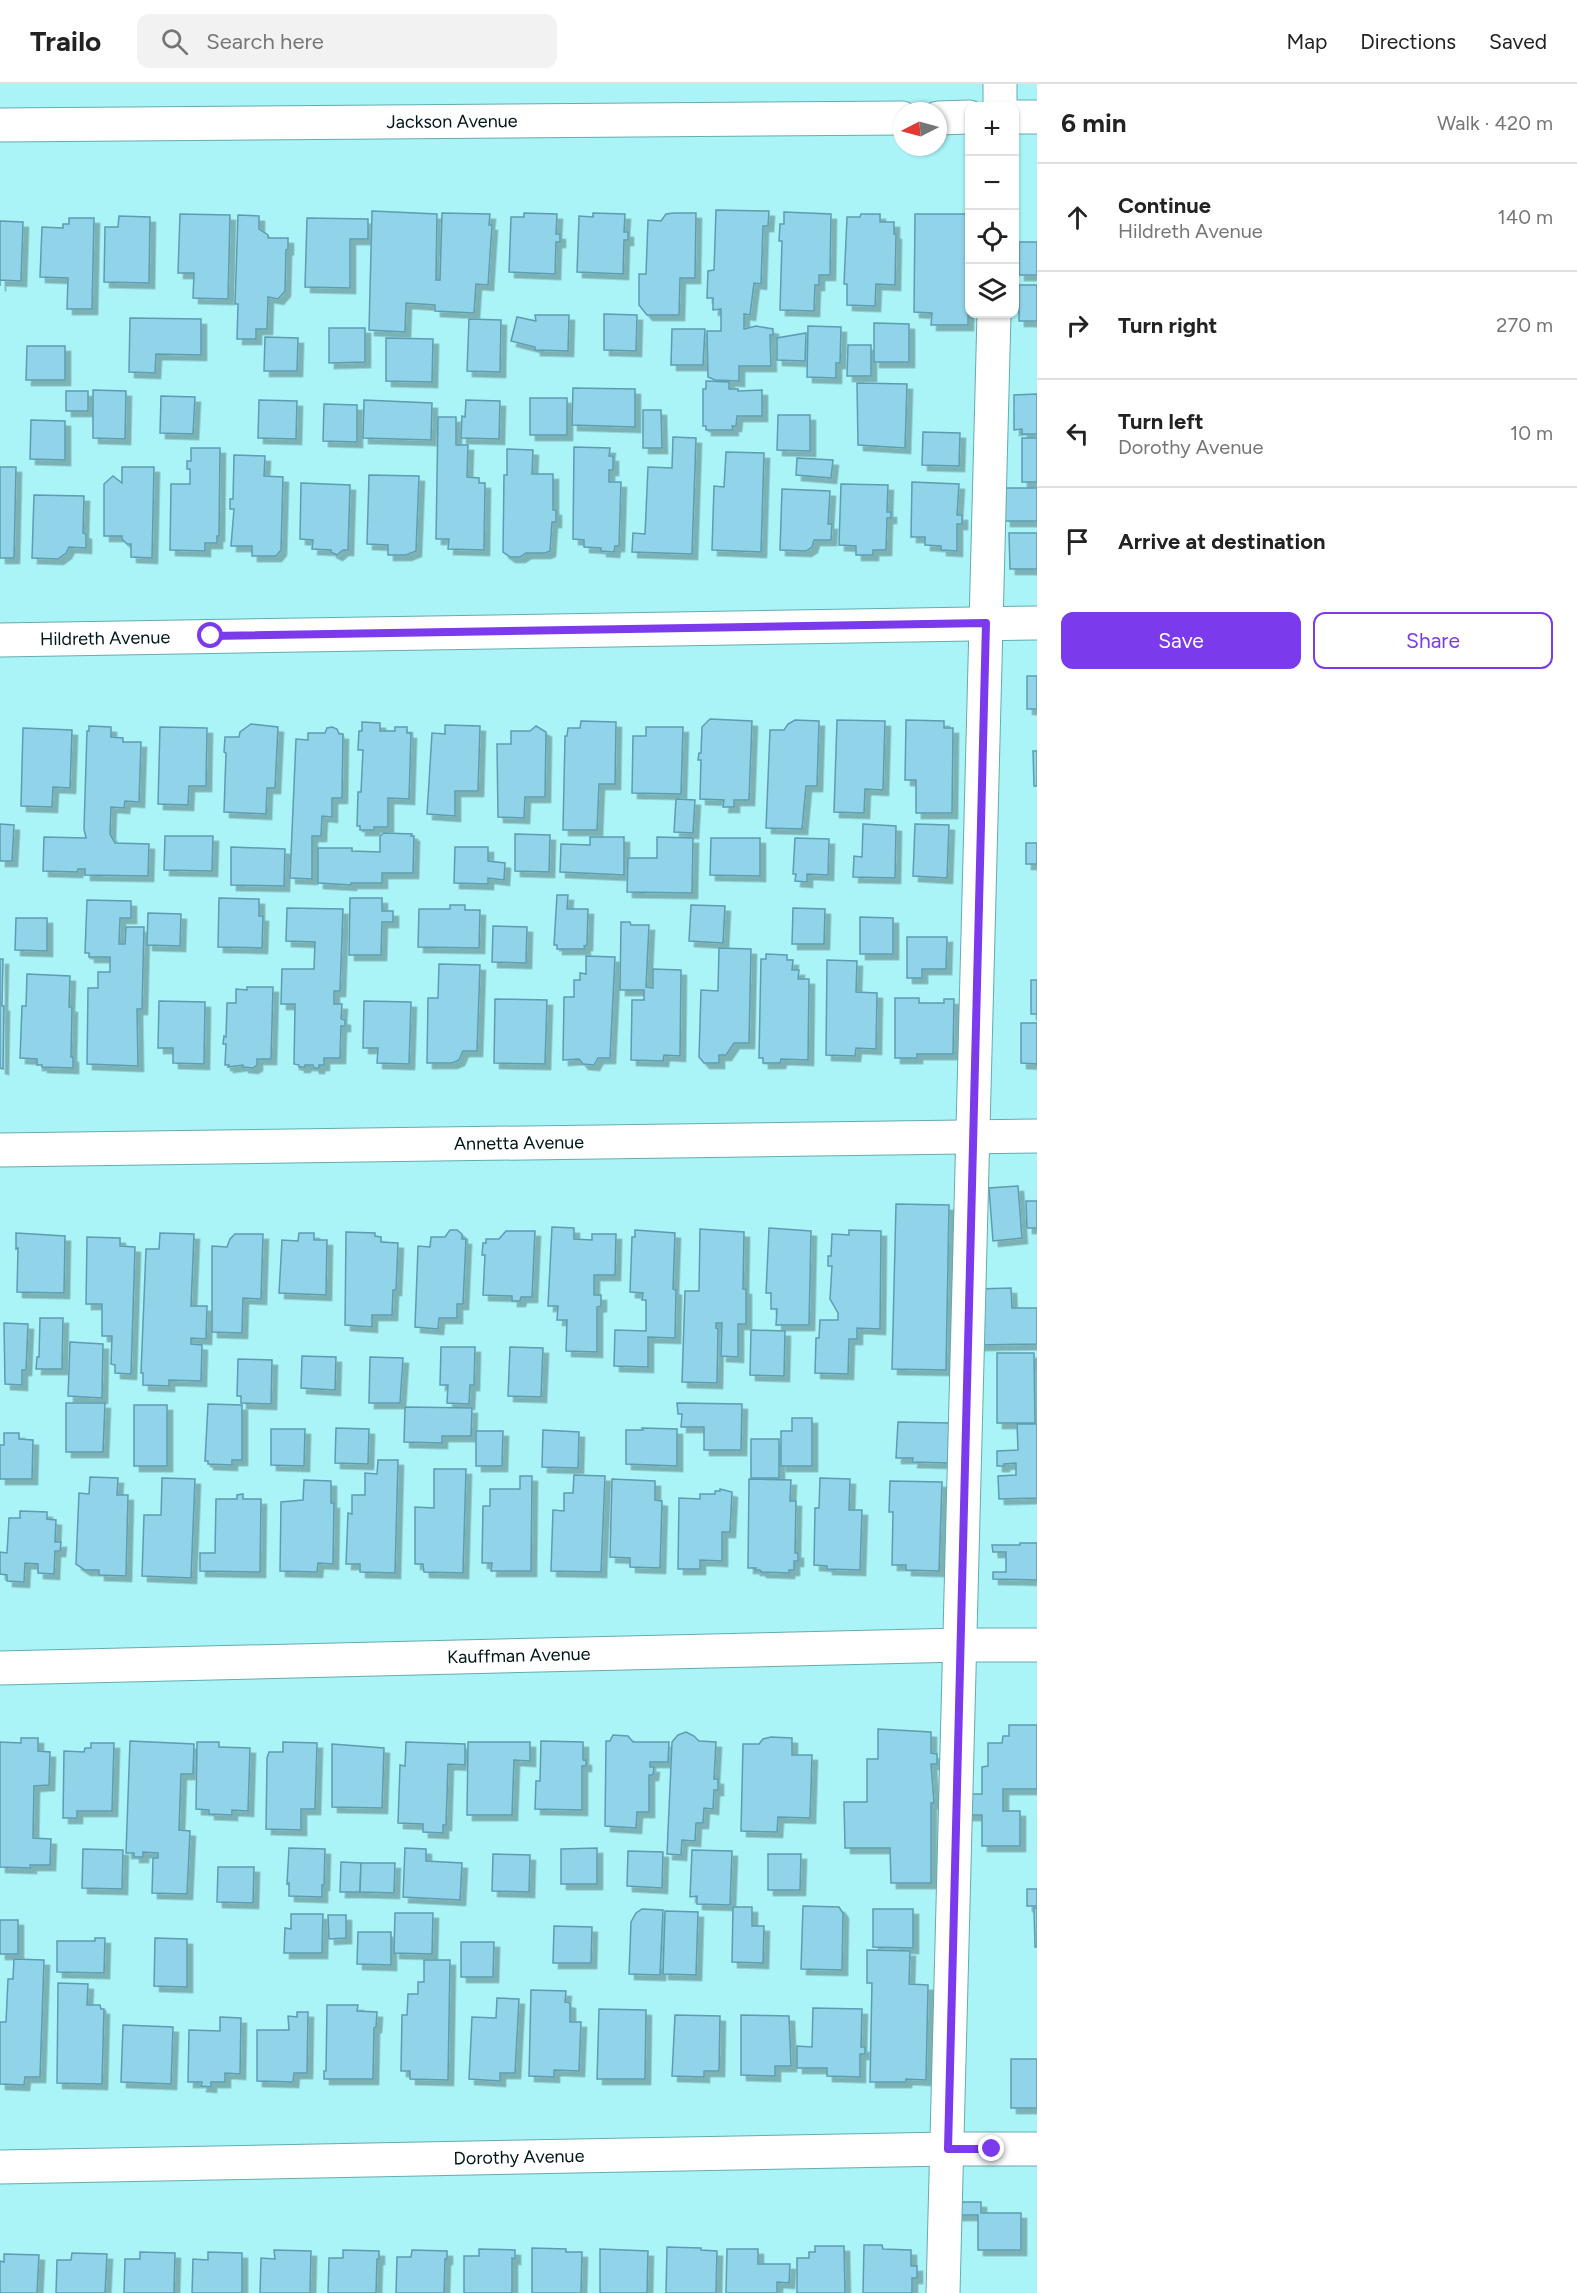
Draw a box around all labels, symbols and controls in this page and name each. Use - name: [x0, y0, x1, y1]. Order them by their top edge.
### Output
- search box: [137, 14, 557, 68]
- text: Trailo: [30, 24, 101, 58]
- icon: search: [158, 25, 191, 58]
- text: Search here: [206, 28, 324, 55]
- text: Map: [1286, 29, 1327, 54]
- text: Directions: [1360, 29, 1456, 54]
- text: Saved: [1489, 29, 1547, 54]
- north arrow: [893, 102, 947, 156]
- map controls: [965, 102, 1019, 318]
- button: +: [965, 102, 1019, 156]
- text: 6 min: [1061, 107, 1127, 139]
- street label: Jackson Avenue: [386, 110, 518, 133]
- text: Walk · 420 m: [1437, 111, 1553, 135]
- button: −: [965, 156, 1019, 210]
- text: Continue: [1118, 192, 1211, 219]
- icon: ahead: [1061, 201, 1094, 234]
- text: 140 m: [1498, 205, 1553, 229]
- button: locate: [965, 210, 1019, 264]
- text: Hildreth Avenue: [1118, 219, 1263, 243]
- button: layers: [965, 264, 1019, 318]
- icon: right: [1061, 309, 1094, 342]
- text: Turn right: [1118, 312, 1217, 339]
- text: 270 m: [1496, 313, 1553, 337]
- text: Turn left: [1118, 408, 1204, 435]
- icon: left: [1061, 417, 1094, 450]
- text: 10 m: [1510, 421, 1553, 445]
- text: Dorothy Avenue: [1118, 435, 1263, 459]
- icon: arrive: [1061, 525, 1094, 558]
- text: Arrive at destination: [1118, 528, 1326, 555]
- button: Save: [1061, 612, 1301, 669]
- button: Share: [1313, 612, 1553, 669]
- route start: [197, 622, 223, 648]
- street label: Hildreth Avenue: [40, 626, 171, 650]
- street label: Annetta Avenue: [454, 1131, 584, 1155]
- street label: Kauffman Avenue: [447, 1643, 591, 1668]
- route end: [978, 2135, 1004, 2161]
- street label: Dorothy Avenue: [453, 2145, 585, 2169]

